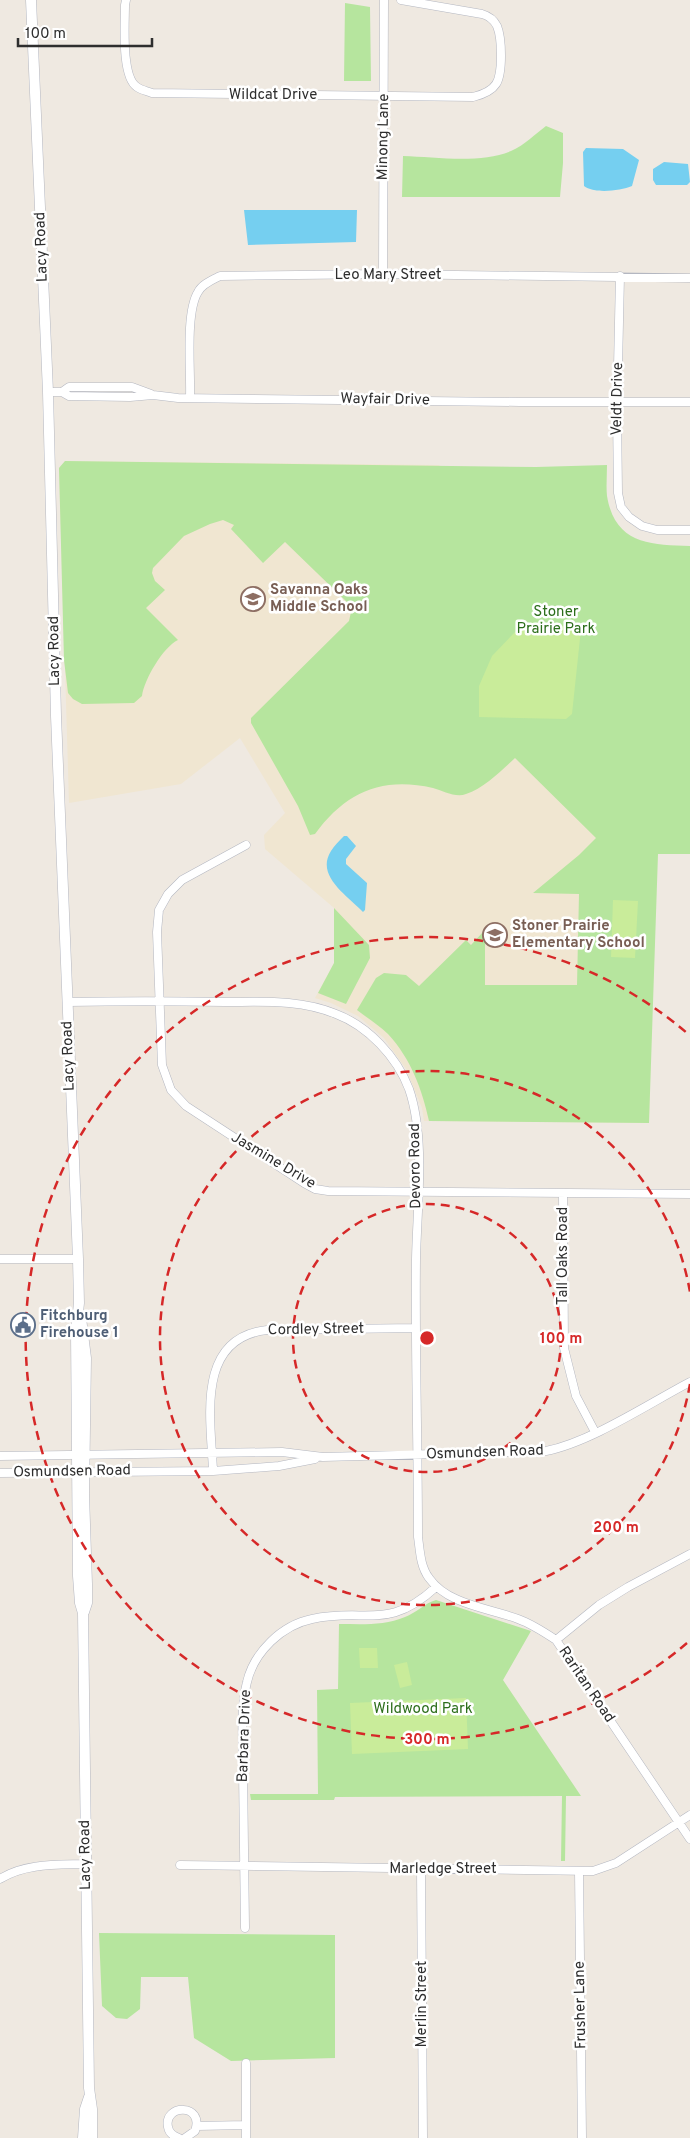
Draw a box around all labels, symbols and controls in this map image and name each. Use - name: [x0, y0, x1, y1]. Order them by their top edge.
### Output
- scale bar: [18, 15, 151, 47]
- text: 100 m: [25, 25, 66, 44]
- street label: Wildcat Drive: [229, 86, 317, 105]
- street label: Minong Lane: [374, 93, 394, 181]
- street label: Lacy Road: [31, 212, 53, 282]
- street label: Leo Mary Street: [334, 266, 442, 285]
- street label: Veldt Drive: [608, 362, 628, 436]
- street label: Wayfair Drive: [340, 390, 430, 410]
- place label: Savanna Oaks Middle School: [270, 581, 368, 617]
- school or university icon: Savanna Oaks Middle School: [240, 586, 266, 612]
- park label: Stoner Prairie Park: [517, 603, 595, 639]
- street label: Lacy Road: [45, 616, 65, 686]
- place label: Stoner Prairie Elementary School: [512, 917, 645, 953]
- school or university icon: Stoner Prairie Elementary School: [482, 922, 508, 948]
- street label: Lacy Road: [58, 1021, 80, 1091]
- street label: Devoro Road: [406, 1123, 426, 1209]
- street label: Jasmine Drive: [227, 1128, 319, 1194]
- street label: Tall Oaks Road: [554, 1207, 573, 1305]
- place label: Fitchburg Firehouse 1: [40, 1307, 119, 1343]
- public building icon: Fitchburg Firehouse 1: [10, 1312, 36, 1338]
- street label: Cordley Street: [268, 1320, 364, 1340]
- centre of rings: [418, 1329, 436, 1347]
- text: 100 m: [540, 1330, 582, 1349]
- street label: Osmundsen Road: [426, 1441, 544, 1465]
- street label: Osmundsen Road: [13, 1461, 131, 1483]
- text: 200 m: [593, 1519, 639, 1538]
- street label: Raritan Road: [554, 1643, 618, 1727]
- street label: Barbara Drive: [234, 1689, 256, 1783]
- park label: Wildwood Park: [373, 1700, 473, 1719]
- text: 300 m: [404, 1731, 450, 1750]
- street label: Lacy Road: [76, 1820, 96, 1890]
- street label: Marledge Street: [389, 1860, 497, 1879]
- street label: Merlin Street: [413, 1960, 432, 2048]
- street label: Frusher Lane: [571, 1961, 591, 2049]

